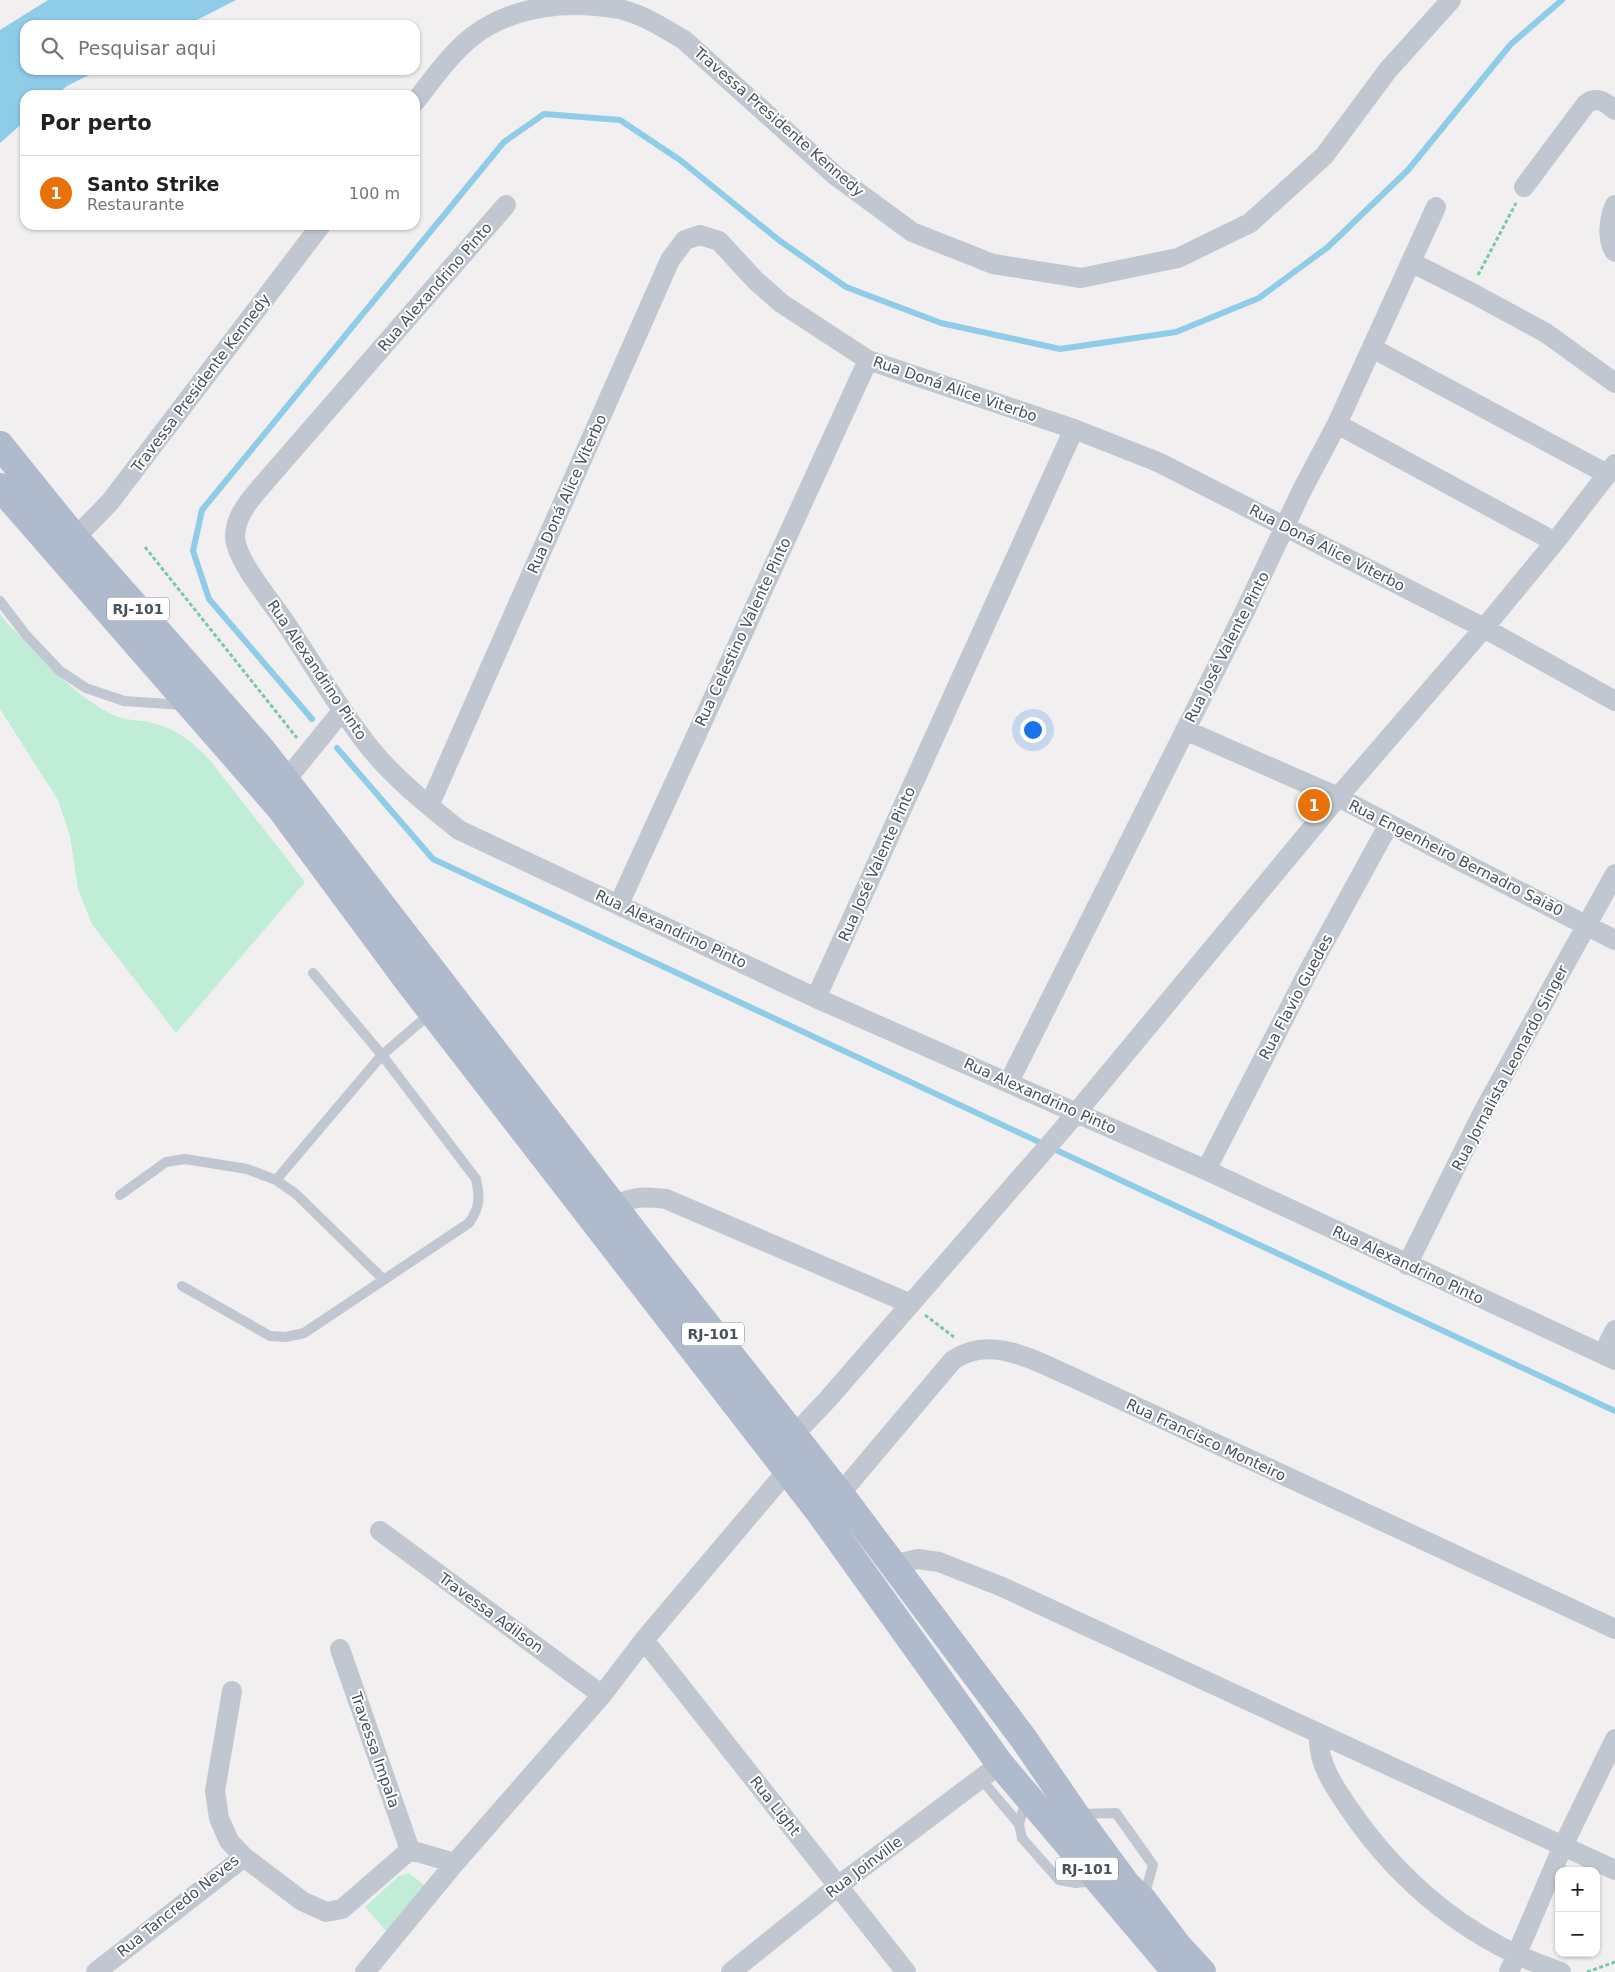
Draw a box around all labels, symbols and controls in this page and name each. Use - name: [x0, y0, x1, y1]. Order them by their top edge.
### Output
- search box: [20, 20, 420, 75]
- icon: search: [38, 34, 66, 62]
- text: Pesquisar aqui: [78, 37, 216, 59]
- street label: Travessa Presidente Kennedy: [690, 43, 868, 201]
- text: Por perto: [40, 111, 152, 135]
- text: Santo Strike: [87, 173, 219, 195]
- text: 1: [50, 184, 62, 203]
- text: 100 m: [349, 184, 400, 203]
- text: Restaurante: [87, 195, 184, 214]
- street label: Rua Alexandrino Pinto: [374, 219, 496, 355]
- street label: Travessa Presidente Kennedy: [127, 290, 274, 477]
- street label: Rua Doná Alice Viterbo: [871, 352, 1039, 426]
- street label: Rua Doná Alice Viterbo: [524, 412, 610, 576]
- street label: Rua Doná Alice Viterbo: [1246, 501, 1408, 595]
- street label: Rua Celestino Valente Pinto: [691, 535, 795, 729]
- street label: Rua José Valente Pinto: [1181, 568, 1273, 726]
- street label: Rua Alexandrino Pinto: [263, 597, 371, 743]
- road number: RJ-101: [107, 598, 169, 620]
- your location: [1020, 717, 1046, 743]
- street label: Rua José Valente Pinto: [835, 784, 919, 944]
- pin: 1: [1298, 786, 1330, 824]
- street label: Rua Engenheiro Bernadro Saiā0: [1346, 796, 1566, 920]
- street label: Rua Alexandrino Pinto: [592, 886, 750, 972]
- street label: Rua Flavio Guedes: [1255, 931, 1337, 1063]
- street label: Rua Jornalista Leonardo Singer: [1448, 961, 1572, 1174]
- street label: Rua Alexandrino Pinto: [961, 1054, 1119, 1138]
- street label: Rua Alexandrino Pinto: [1329, 1222, 1487, 1308]
- road number: RJ-101: [682, 1322, 744, 1346]
- street label: Rua Francisco Monteiro: [1123, 1395, 1289, 1485]
- street label: Travessa Adilson: [435, 1569, 547, 1657]
- street label: Travessa Impala: [346, 1689, 403, 1810]
- street label: Rua Light: [746, 1773, 804, 1839]
- street label: Rua Joinville: [822, 1832, 906, 1902]
- street label: Rua Tancredo Neves: [113, 1851, 243, 1961]
- road number: RJ-101: [1056, 1858, 1118, 1880]
- map controls: [1555, 1867, 1600, 1957]
- button: +: [1555, 1867, 1600, 1912]
- button: −: [1555, 1912, 1600, 1957]

